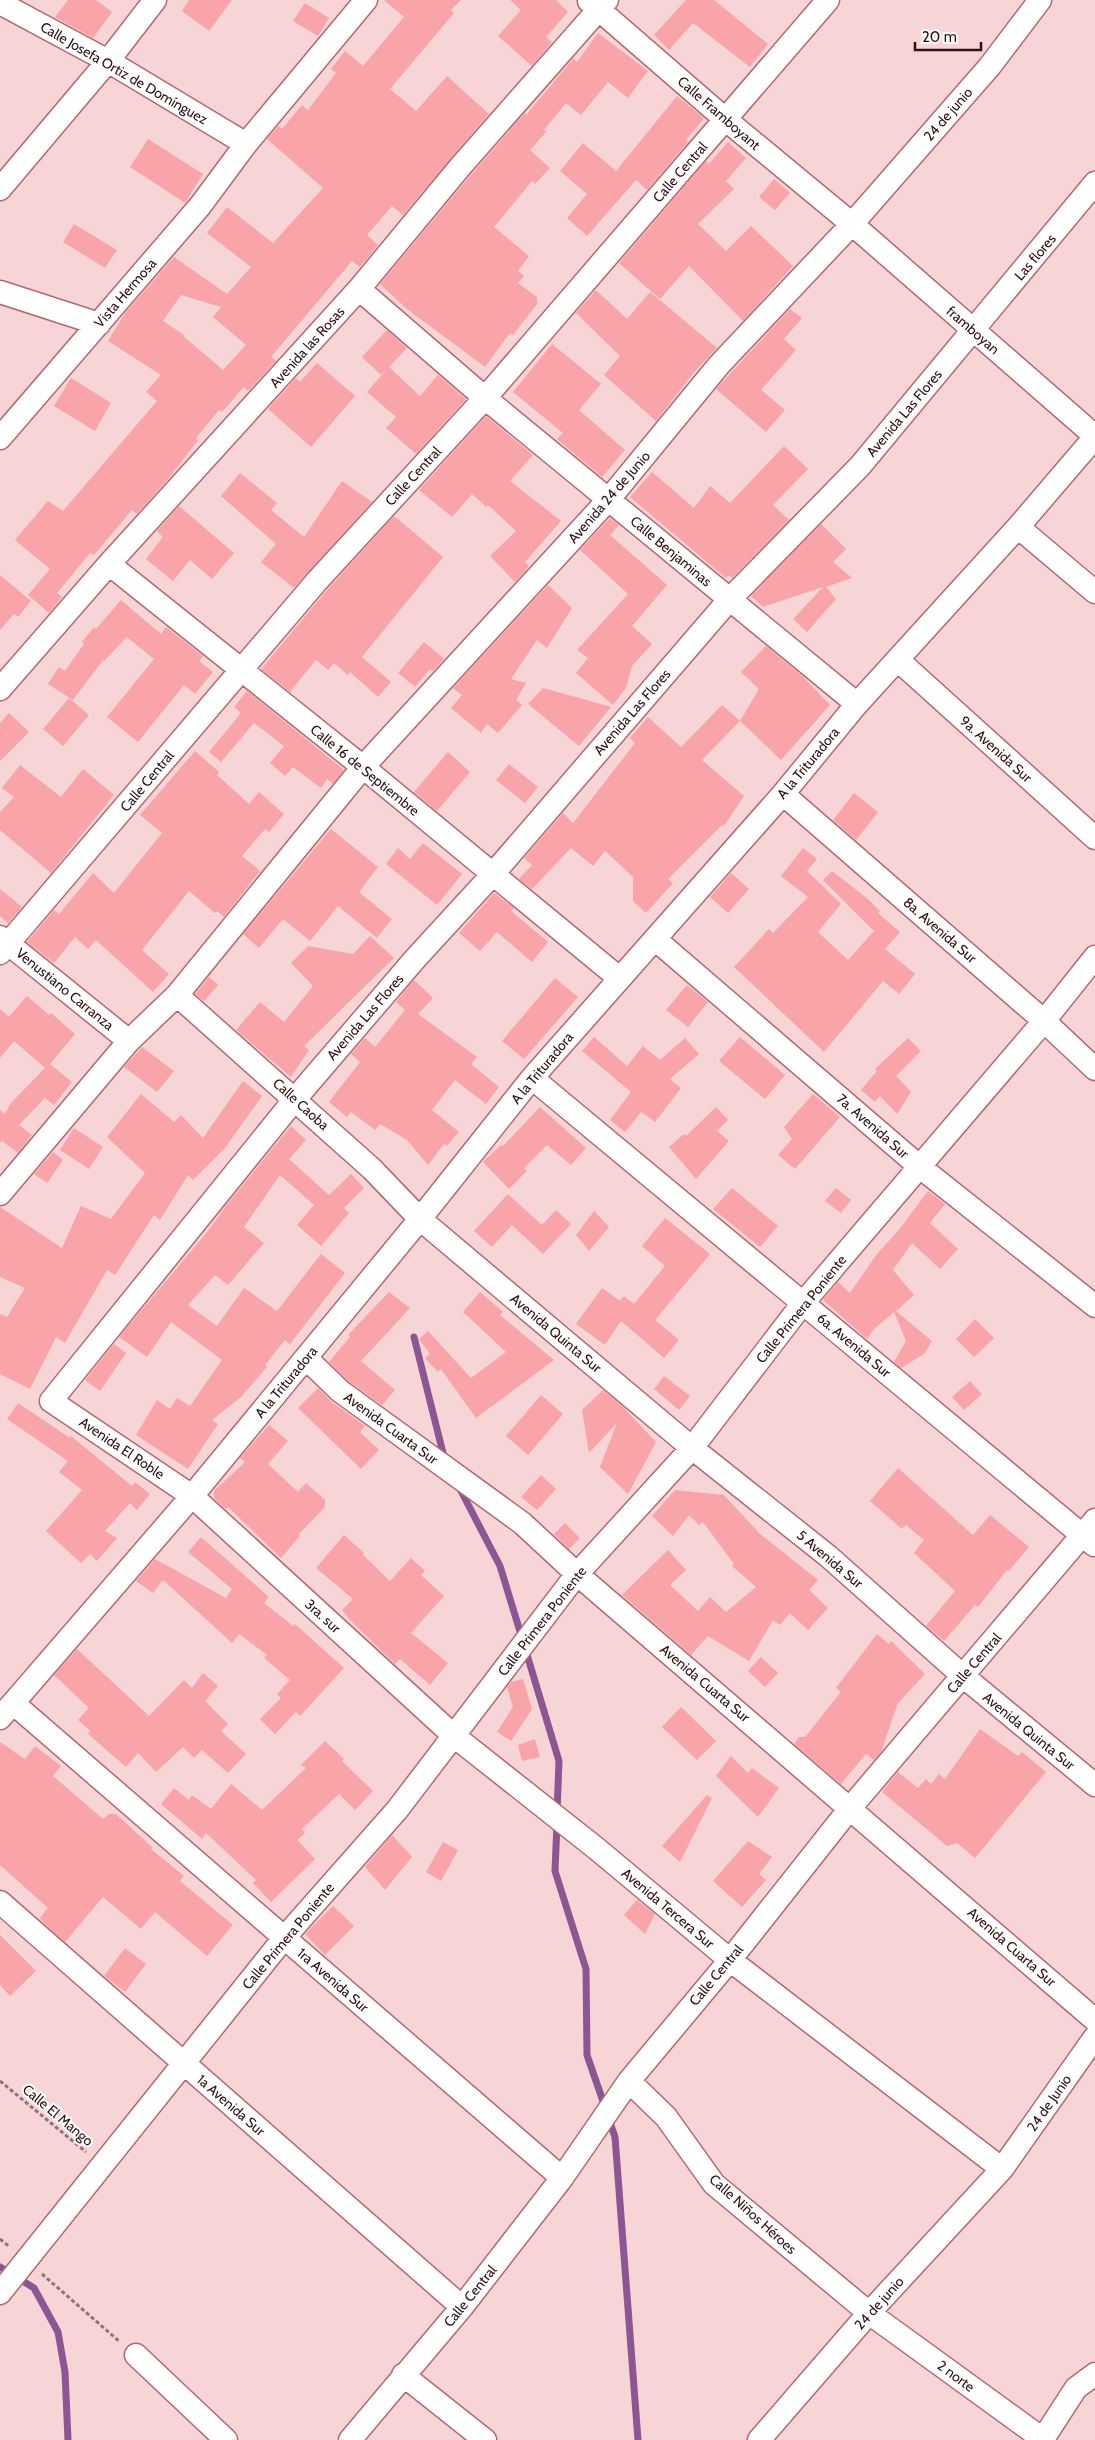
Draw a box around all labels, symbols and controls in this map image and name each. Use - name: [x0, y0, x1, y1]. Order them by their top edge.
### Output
- street label: Calle Josefa Ortiz de Domínguez: [37, 18, 211, 129]
- scale bar: [915, 20, 981, 52]
- text: 20 m: [922, 28, 957, 46]
- street label: Calle Framboyant: [674, 72, 764, 154]
- street label: 24 de junio: [920, 83, 976, 145]
- street label: Calle Central: [649, 137, 712, 206]
- street label: Las flores: [1010, 230, 1060, 284]
- street label: Vista Hermosa: [90, 254, 160, 331]
- street label: Avenida las Rosas: [266, 302, 349, 392]
- street label: framboyan: [943, 302, 1003, 358]
- street label: Avenida Las Flores: [862, 365, 946, 460]
- street label: Calle Central: [381, 442, 445, 509]
- street label: Avenida 24 de Junio: [564, 447, 654, 547]
- street label: Calle Benjaminas: [627, 512, 716, 590]
- street label: Avenida Las Flores: [590, 665, 675, 759]
- street label: 9a. Avenida Sur: [956, 712, 1036, 787]
- street label: Calle 16 de Septiembre: [307, 720, 423, 820]
- street label: A la Trituradora: [773, 723, 843, 803]
- street label: Calle Central: [116, 746, 178, 815]
- street label: 8a. Avenida Sur: [900, 893, 981, 967]
- street label: Venustiano Carranza: [12, 944, 118, 1034]
- street label: Avenida Las Flores: [323, 970, 408, 1064]
- street label: A la Trituradora: [507, 1028, 577, 1108]
- street label: Calle Caoba: [269, 1074, 333, 1134]
- street label: 7a. Avenida Sur: [833, 1090, 913, 1163]
- street label: Calle Primera Poniente: [752, 1251, 850, 1367]
- street label: Avenida Quinta Sur: [507, 1290, 606, 1377]
- street label: 6a. Avenida Sur: [813, 1309, 895, 1382]
- street label: A la Trituradora: [251, 1342, 321, 1422]
- street label: Avenida Cuarta Sur: [340, 1388, 442, 1468]
- street label: Avenida El Roble: [76, 1413, 168, 1483]
- street label: 5 Avenida Sur: [793, 1526, 867, 1592]
- street label: Calle Primera Poniente: [494, 1563, 590, 1679]
- street label: 3ra. sur: [301, 1595, 345, 1637]
- street label: Calle Central: [943, 1628, 1006, 1697]
- street label: Avenida Cuarta Sur: [656, 1640, 754, 1726]
- street label: Avenida Quinta Sur: [979, 1688, 1079, 1774]
- street label: Avenida Tercera Sur: [618, 1864, 719, 1952]
- street label: Calle Primera Poniente: [238, 1879, 338, 1993]
- street label: Avenida Cuarta Sur: [964, 1904, 1061, 1991]
- street label: Calle Central: [685, 1940, 747, 2009]
- street label: 1ra Avenida Sur: [293, 1944, 373, 2016]
- street label: 1a Avenida Sur: [193, 2070, 269, 2140]
- street label: 24 de Junio: [1023, 2071, 1075, 2135]
- street label: Calle El Mango: [19, 2080, 97, 2150]
- street label: Calle Niños Héroes: [706, 2170, 800, 2258]
- street label: Calle Central: [440, 2261, 501, 2331]
- street label: 24 de junio: [850, 2272, 908, 2333]
- street label: 2 norte: [934, 2356, 978, 2396]

